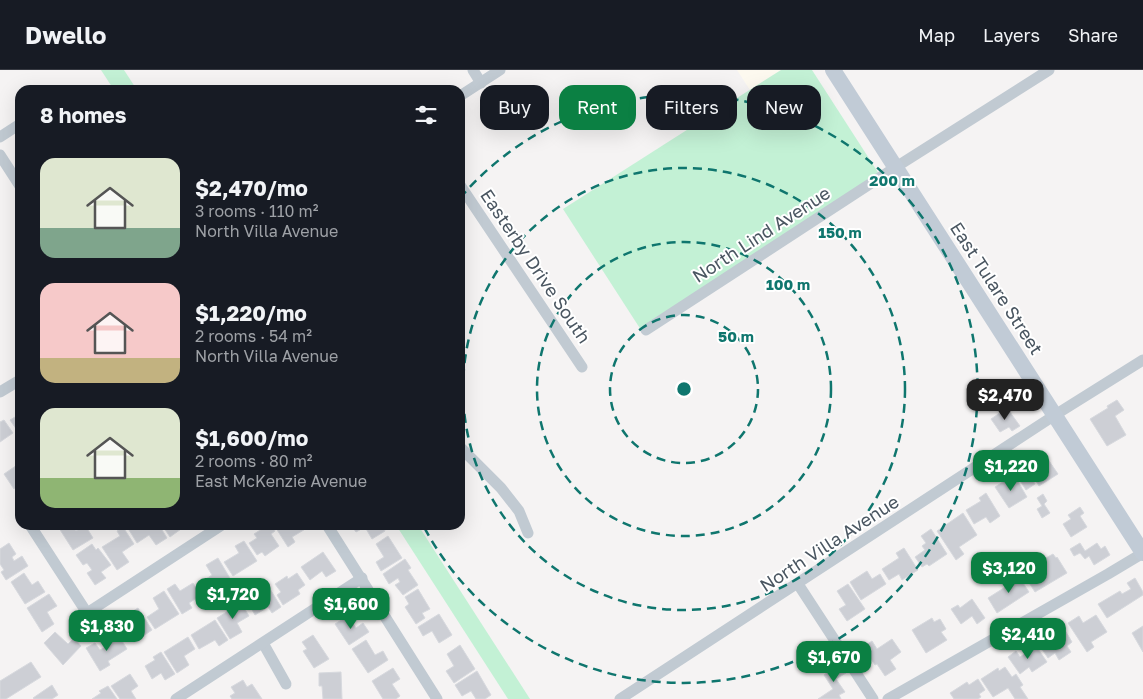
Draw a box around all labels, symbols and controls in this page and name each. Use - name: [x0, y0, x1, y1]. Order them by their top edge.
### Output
- text: Dwello: [25, 20, 106, 49]
- text: Map: [918, 24, 955, 46]
- text: Layers: [983, 24, 1040, 46]
- text: Share: [1068, 24, 1118, 46]
- chip: Buy: [480, 85, 549, 130]
- chip: Rent: [559, 85, 636, 130]
- chip: Filters: [646, 85, 737, 130]
- chip: New: [747, 85, 821, 130]
- icon: filters: [412, 101, 440, 129]
- text: 8 homes: [40, 102, 127, 128]
- text: 200 m: [869, 171, 915, 189]
- text: $2,470/mo: [195, 175, 308, 201]
- icon: home: [80, 178, 140, 238]
- street label: North Lind Avenue: [688, 181, 834, 287]
- street label: Easterby Drive South: [476, 185, 596, 347]
- text: 3 rooms · 110 m²: [195, 201, 318, 221]
- street label: East Tulare Street: [946, 218, 1048, 358]
- text: North Villa Avenue: [195, 221, 338, 241]
- text: 150 m: [818, 223, 862, 241]
- text: 100 m: [766, 275, 810, 293]
- text: $1,220/mo: [195, 300, 307, 326]
- icon: home: [80, 303, 140, 363]
- text: 2 rooms · 54 m²: [195, 326, 312, 346]
- text: 50 m: [718, 327, 754, 345]
- text: North Villa Avenue: [195, 346, 338, 366]
- pin: $2,470: [964, 378, 1046, 421]
- centre of rings: [675, 380, 693, 398]
- text: $2,470: [978, 385, 1032, 405]
- text: $1,600/mo: [195, 425, 308, 451]
- icon: home: [80, 428, 140, 488]
- pin: $1,220: [970, 450, 1052, 492]
- text: 2 rooms · 80 m²: [195, 451, 313, 471]
- text: $1,220: [984, 456, 1038, 476]
- text: East McKenzie Avenue: [195, 471, 367, 491]
- street label: North Villa Avenue: [755, 490, 903, 596]
- pin: $3,120: [968, 552, 1050, 594]
- text: $3,120: [982, 558, 1036, 578]
- pin: $1,720: [192, 578, 274, 620]
- text: $1,720: [207, 584, 259, 604]
- pin: $1,600: [310, 588, 392, 630]
- text: $1,600: [323, 594, 379, 614]
- pin: $1,830: [66, 610, 148, 652]
- text: $1,830: [80, 616, 134, 636]
- pin: $2,410: [987, 618, 1069, 660]
- text: $2,410: [1001, 624, 1055, 644]
- pin: $1,670: [793, 640, 875, 683]
- text: $1,670: [807, 647, 861, 667]

